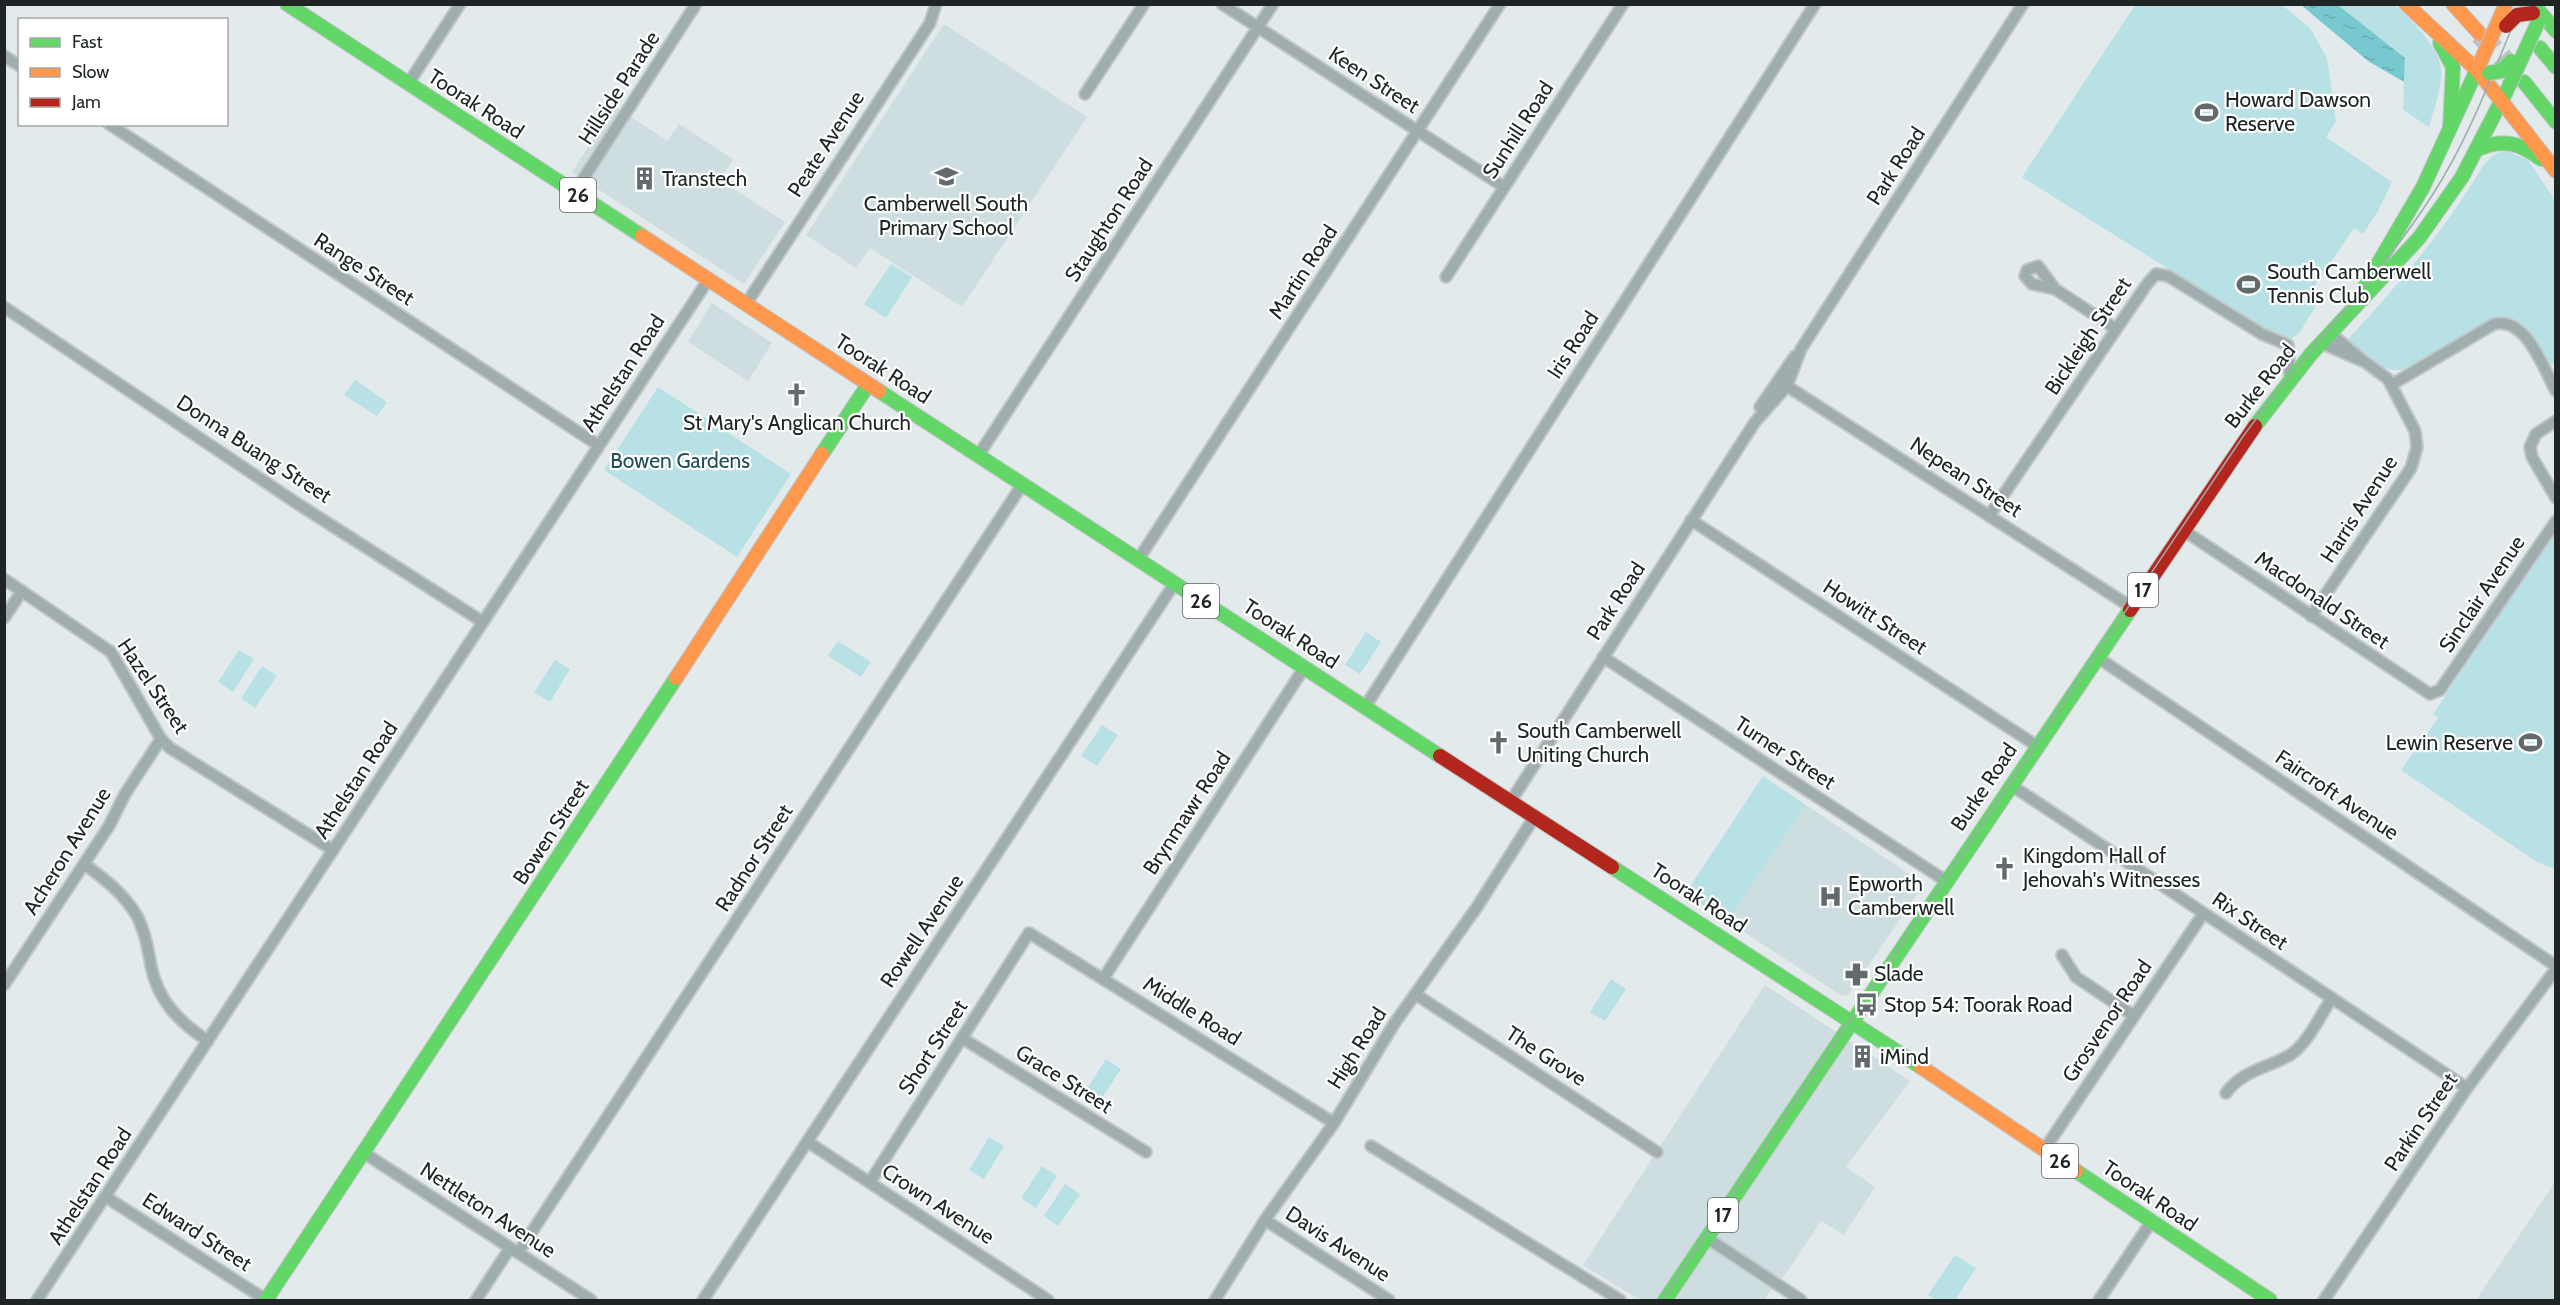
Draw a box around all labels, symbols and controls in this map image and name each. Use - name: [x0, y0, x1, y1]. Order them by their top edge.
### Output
- legend: [18, 18, 228, 126]
- street label: Hillside Parade: [573, 26, 665, 149]
- text: Fast: [72, 31, 103, 53]
- street label: Keen Street: [1324, 41, 1424, 118]
- text: Slow: [72, 61, 109, 83]
- street label: Toorak Road: [424, 63, 529, 144]
- street label: Sunhill Road: [1477, 76, 1558, 183]
- street label: Peate Avenue: [782, 86, 869, 201]
- place label: Howard Dawson Reserve: [2225, 87, 2371, 136]
- text: Jam: [71, 91, 101, 113]
- sports icon: Howard Dawson Reserve: [2194, 99, 2220, 125]
- street label: Park Road: [1861, 122, 1930, 209]
- street label: Staughton Road: [1059, 153, 1158, 286]
- school or university icon: Camberwell South Primary School: [933, 163, 959, 189]
- building icon: Transtech: [631, 166, 657, 192]
- place label: Transtech: [662, 166, 747, 191]
- road number: 26: [560, 178, 596, 212]
- place label: Camberwell South Primary School: [864, 191, 1028, 240]
- street label: Martin Road: [1263, 220, 1342, 323]
- street label: Range Street: [310, 227, 419, 310]
- place label: South Camberwell Tennis Club: [2267, 259, 2431, 308]
- sports icon: South Camberwell Tennis Club: [2236, 271, 2262, 297]
- street label: Bickleigh Street: [2039, 272, 2136, 399]
- street label: Iris Road: [1542, 306, 1604, 383]
- street label: Athelstan Road: [575, 310, 670, 436]
- street label: Toorak Road: [831, 328, 936, 409]
- street label: Burke Road: [2219, 339, 2300, 433]
- church icon: St Mary's Anglican Church: [784, 382, 810, 408]
- street label: Donna Buang Street: [172, 389, 336, 508]
- place label: St Mary's Anglican Church: [683, 410, 911, 435]
- street label: Nepean Street: [1906, 431, 2027, 522]
- park label: Bowen Gardens: [610, 448, 750, 473]
- street label: Harris Avenue: [2315, 450, 2403, 567]
- street label: Sinclair Avenue: [2433, 530, 2530, 657]
- street label: Macdonald Street: [2250, 545, 2394, 654]
- street label: Park Road: [1581, 557, 1650, 644]
- road number: 17: [2128, 573, 2158, 607]
- street label: Howitt Street: [1819, 574, 1932, 659]
- road number: 26: [1183, 584, 1219, 618]
- street label: Toorak Road: [1239, 593, 1344, 674]
- street label: Hazel Street: [113, 634, 194, 738]
- street label: Turner Street: [1730, 711, 1840, 794]
- street label: Athelstan Road: [308, 717, 403, 843]
- place label: South Camberwell Uniting Church: [1517, 718, 1681, 767]
- church icon: South Camberwell Uniting Church: [1486, 730, 1512, 756]
- place label: Lewin Reserve: [2386, 730, 2513, 755]
- sports icon: Lewin Reserve: [2518, 730, 2544, 756]
- street label: Burke Road: [1945, 738, 2022, 835]
- street label: Faircroft Avenue: [2271, 744, 2404, 845]
- street label: Brynmawr Road: [1137, 746, 1236, 879]
- street label: Bowen Street: [507, 774, 594, 889]
- street label: Acheron Avenue: [17, 782, 116, 919]
- street label: Radnor Street: [710, 799, 798, 916]
- place label: Kingdom Hall of Jehovah's Witnesses: [2022, 843, 2201, 892]
- church icon: Kingdom Hall of Jehovah's Witnesses: [1992, 855, 2018, 881]
- street label: Toorak Road: [1647, 857, 1752, 938]
- street label: Rowell Avenue: [875, 869, 969, 992]
- place label: Epworth Camberwell: [1848, 871, 1954, 920]
- hospital icon: Epworth Camberwell: [1817, 883, 1843, 909]
- street label: Rix Street: [2208, 886, 2293, 955]
- street label: Grosvenor Road: [2057, 955, 2157, 1086]
- pharmacy icon: Slade: [1843, 961, 1869, 987]
- place label: Slade: [1874, 961, 1924, 986]
- street label: Middle Road: [1139, 971, 1246, 1050]
- bus stop icon: Stop 54: Toorak Road: [1853, 992, 1879, 1018]
- place label: Stop 54: Toorak Road: [1884, 992, 2072, 1017]
- street label: Short Street: [893, 995, 972, 1099]
- street label: High Road: [1322, 1002, 1391, 1093]
- street label: The Grove: [1502, 1020, 1591, 1091]
- street label: Grace Street: [1011, 1039, 1117, 1118]
- building icon: iMind: [1849, 1044, 1875, 1070]
- place label: iMind: [1880, 1044, 1929, 1069]
- street label: Parkin Street: [2379, 1068, 2462, 1175]
- street label: Athelstan Road: [42, 1123, 137, 1249]
- road number: 26: [2042, 1144, 2078, 1178]
- street label: Toorak Road: [2098, 1155, 2202, 1236]
- street label: Nettleton Avenue: [416, 1156, 561, 1263]
- street label: Crown Avenue: [877, 1158, 999, 1249]
- street label: Edward Street: [138, 1187, 256, 1276]
- road number: 17: [1708, 1198, 1738, 1232]
- street label: Davis Avenue: [1281, 1201, 1395, 1287]

